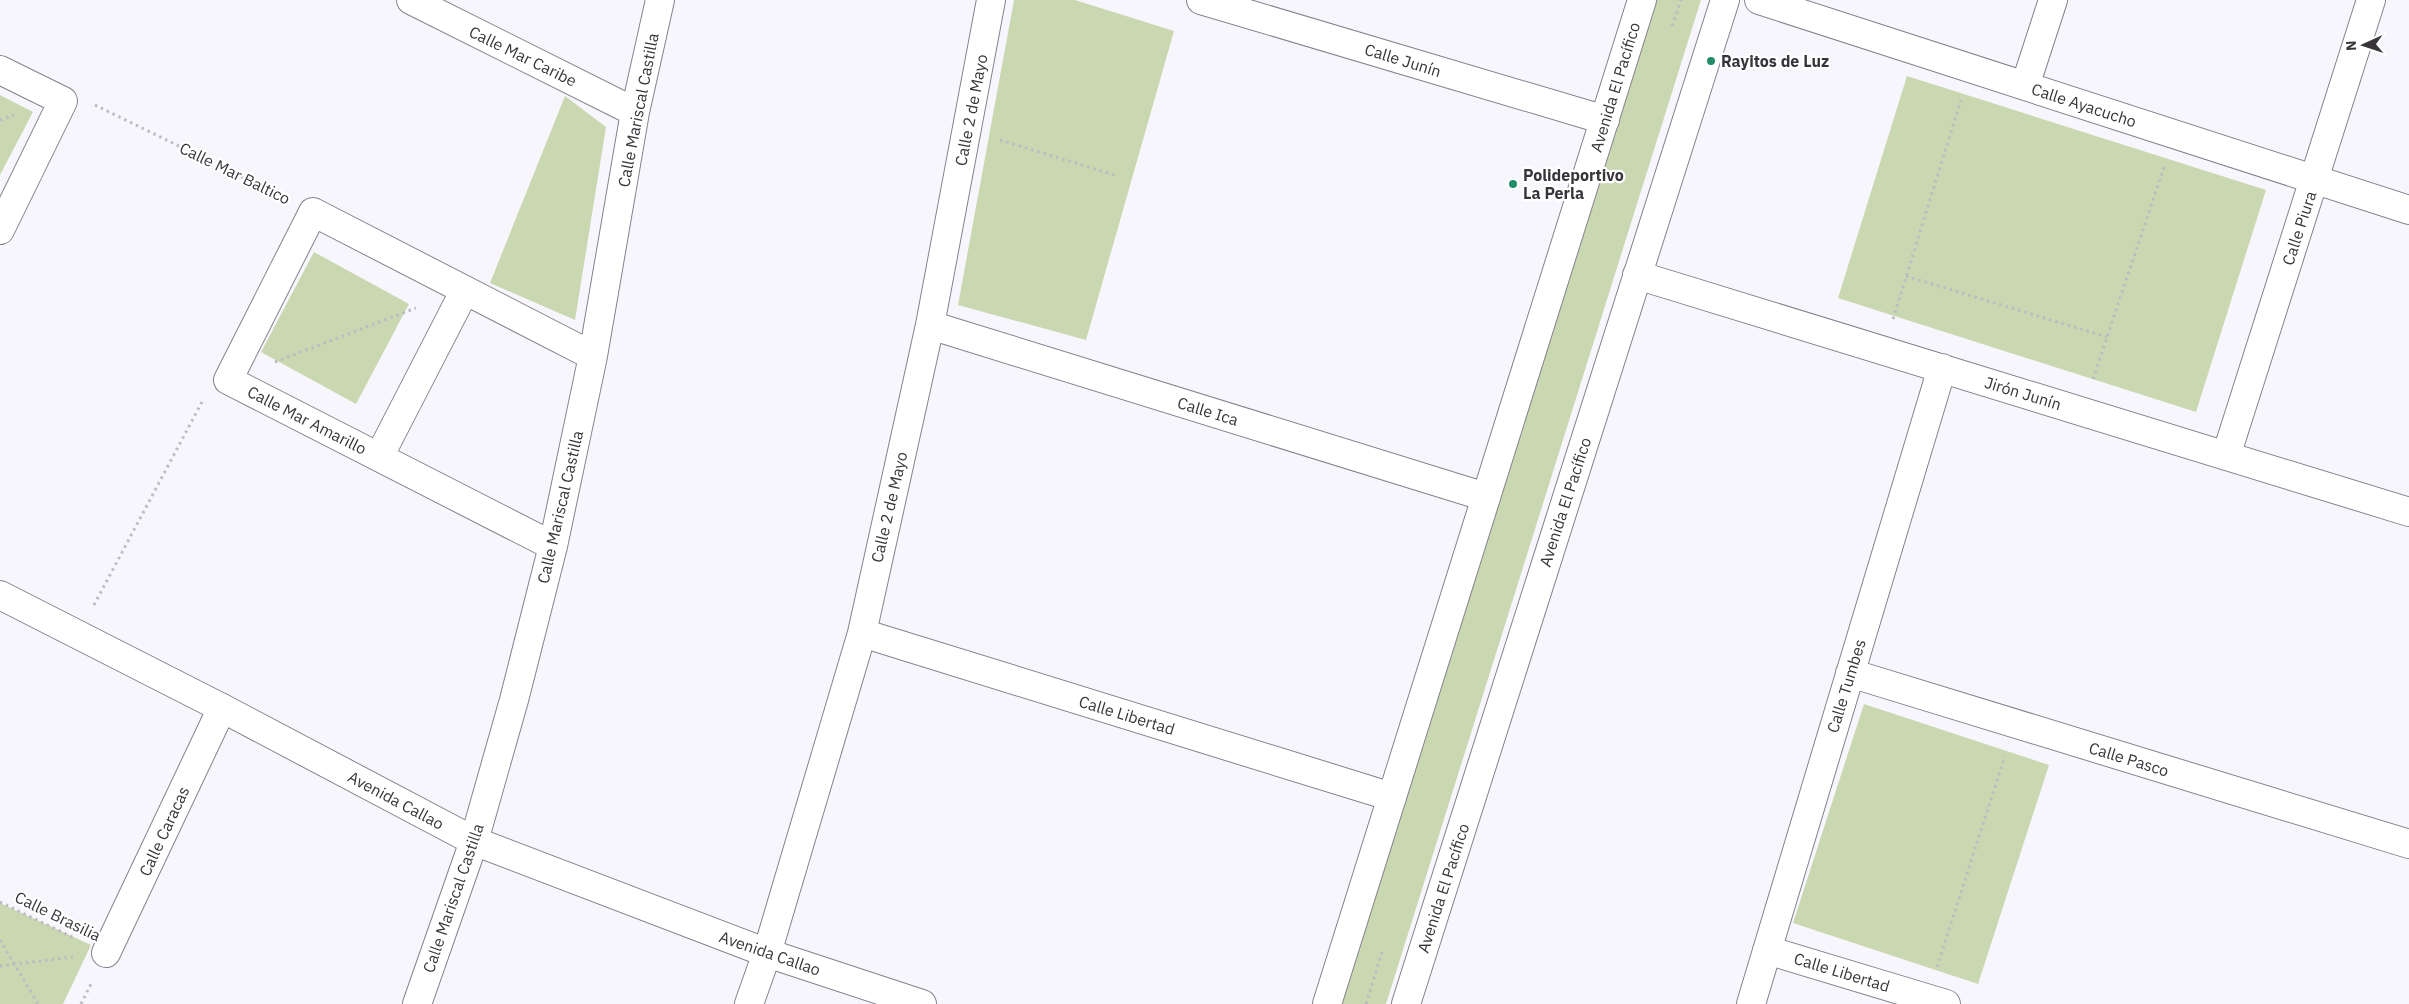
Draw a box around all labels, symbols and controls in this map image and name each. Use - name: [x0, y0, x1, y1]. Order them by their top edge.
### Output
- street label: Avenida El Pacífico: [1586, 20, 1644, 154]
- north arrow: [2339, 20, 2389, 70]
- street label: Calle Mar Caribe: [466, 21, 580, 91]
- street label: Calle Mariscal Castilla: [613, 31, 663, 189]
- street label: Calle Junín: [1362, 39, 1444, 81]
- text: N: [2342, 40, 2360, 51]
- place label: Rayitos de Luz: [1721, 51, 1829, 71]
- street label: Calle 2 de Mayo: [950, 52, 992, 167]
- marker: Rayitos de Luz: [1705, 55, 1717, 67]
- street label: Calle Ayacucho: [2029, 79, 2139, 131]
- street label: Calle Mar Baltico: [176, 138, 294, 208]
- place label: Polideportivo La Perla: [1523, 165, 1624, 203]
- marker: Polideportivo La Perla: [1507, 178, 1519, 190]
- street label: Calle Piura: [2278, 188, 2321, 268]
- street label: Jirón Junín: [1982, 372, 2064, 414]
- street label: Calle Mar Amarillo: [244, 381, 370, 459]
- street label: Calle Ica: [1175, 392, 1241, 430]
- street label: Calle Mariscal Castilla: [533, 428, 587, 586]
- street label: Avenida El Pacífico: [1535, 435, 1595, 569]
- street label: Calle 2 de Mayo: [867, 450, 911, 564]
- street label: Calle Tumbes: [1822, 637, 1870, 735]
- street label: Calle Libertad: [1077, 691, 1177, 739]
- street label: Calle Pasco: [2087, 737, 2171, 781]
- street label: Avenida Callao: [345, 766, 447, 834]
- street label: Calle Caracas: [134, 783, 194, 879]
- street label: Calle Mariscal Castilla: [418, 820, 488, 975]
- street label: Avenida El Pacífico: [1413, 821, 1473, 955]
- street label: Calle Brasilia: [12, 887, 105, 946]
- street label: Avenida Callao: [717, 926, 823, 980]
- street label: Calle Libertad: [1792, 948, 1892, 996]

